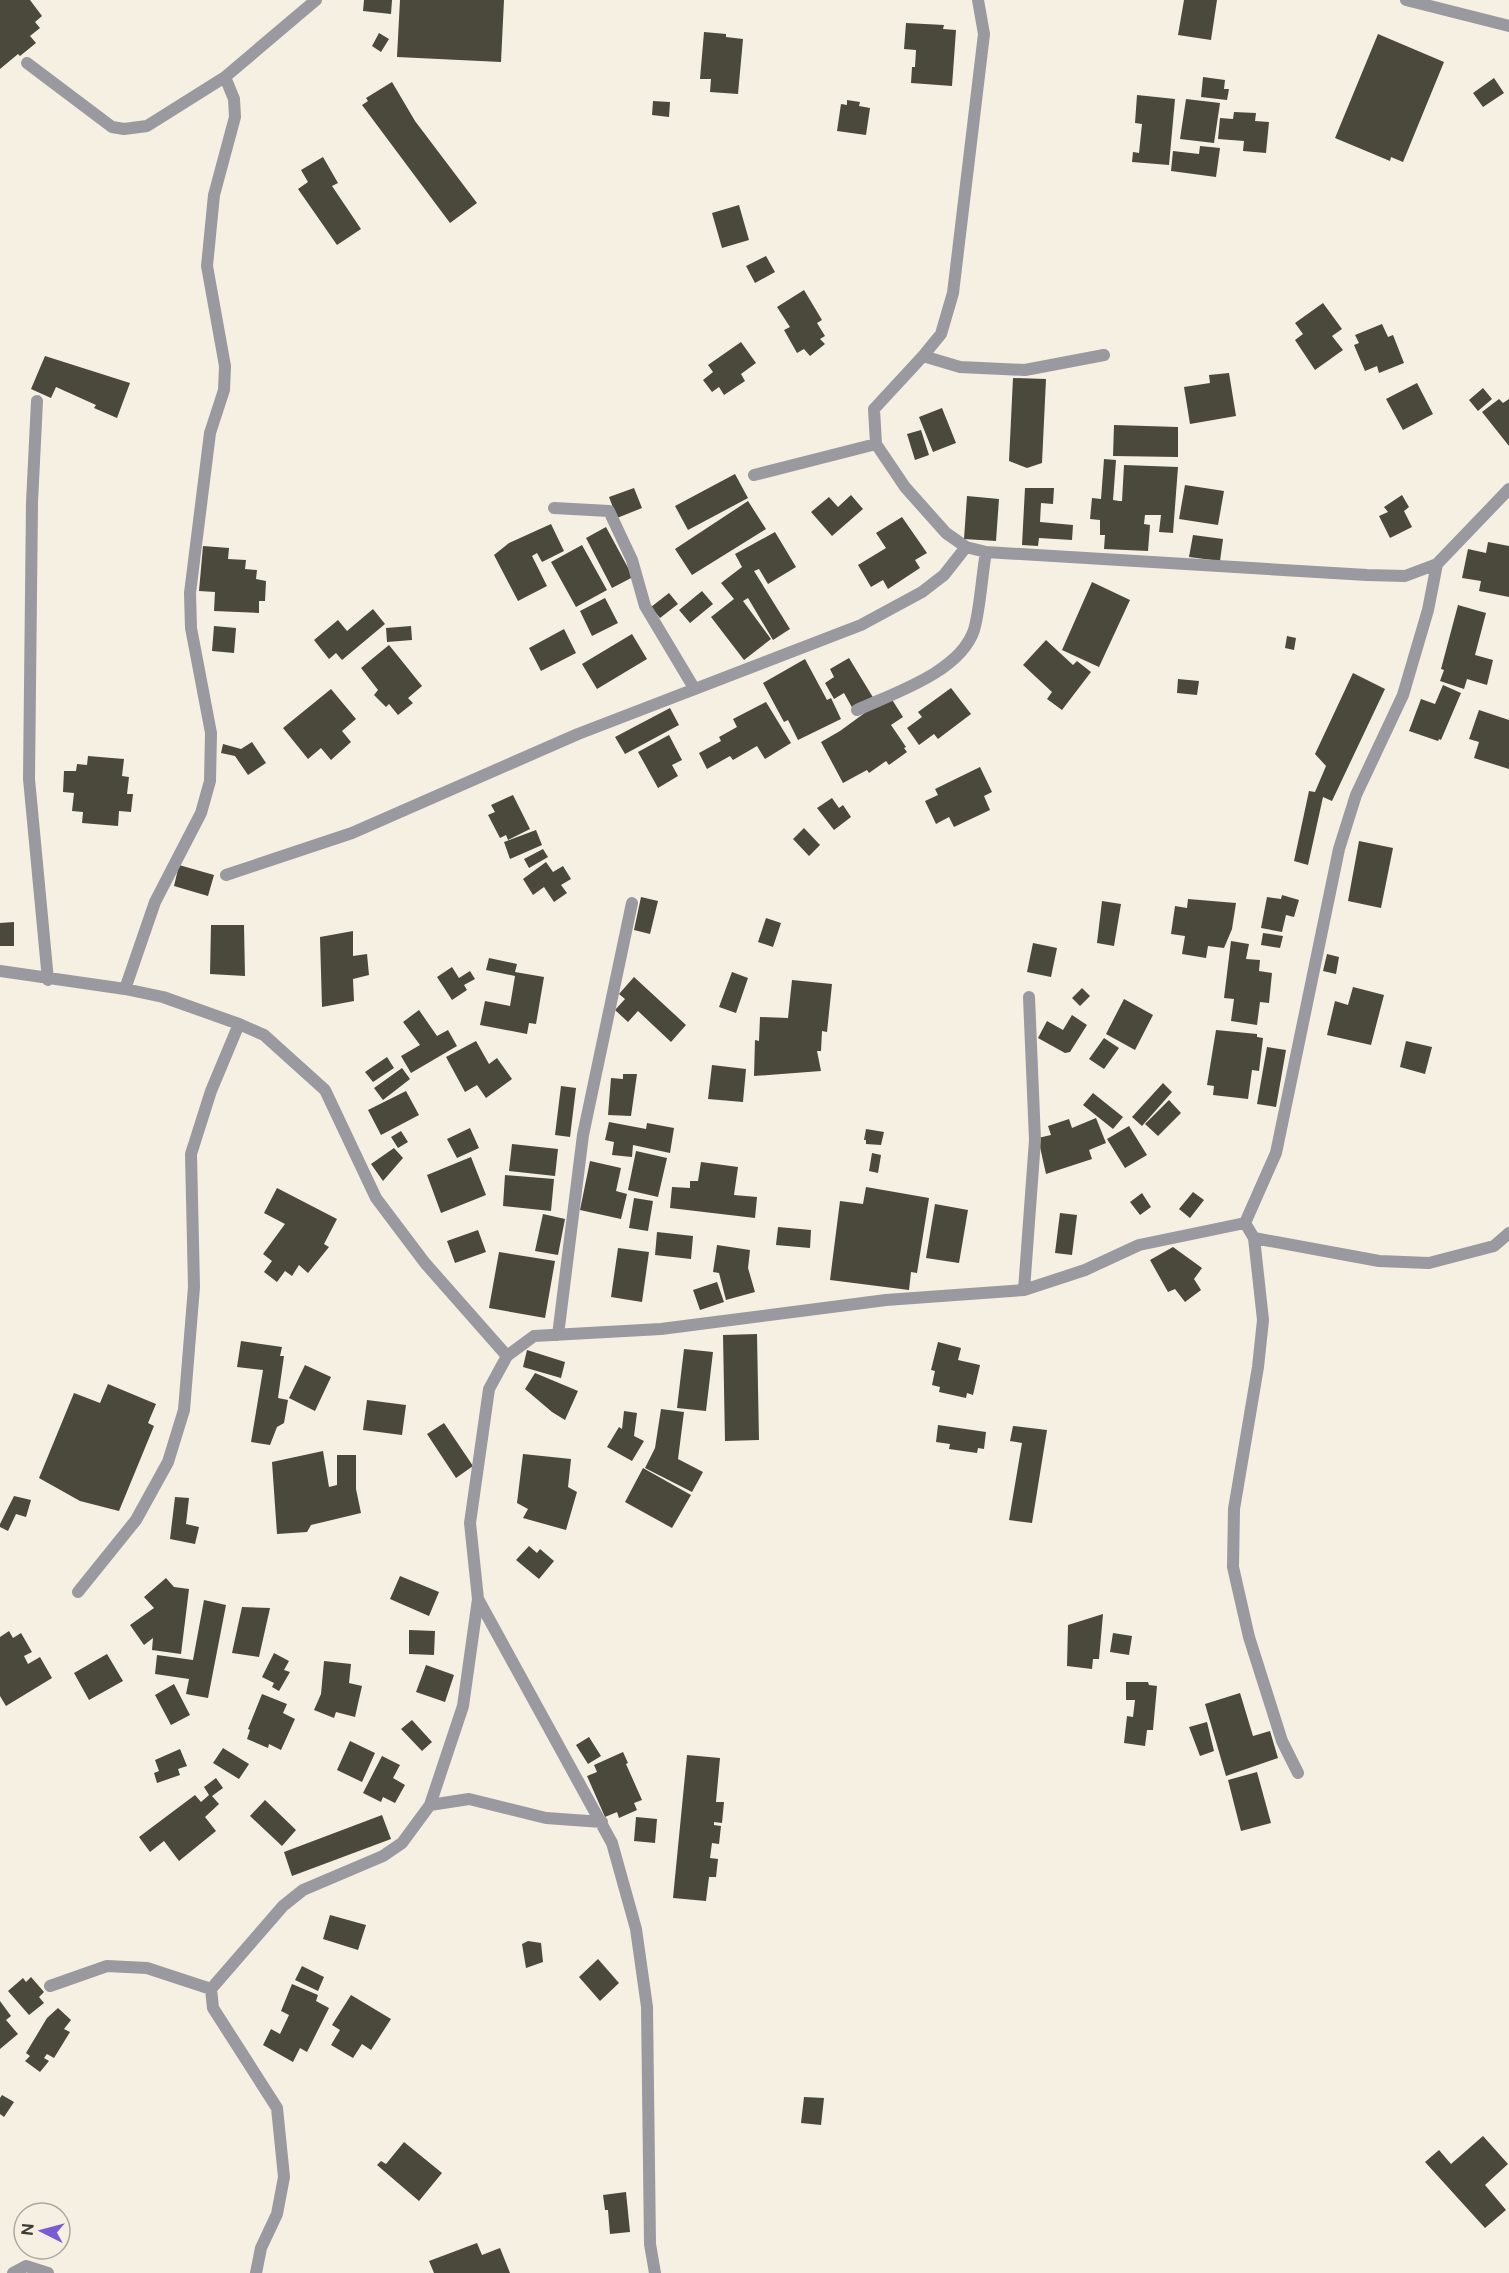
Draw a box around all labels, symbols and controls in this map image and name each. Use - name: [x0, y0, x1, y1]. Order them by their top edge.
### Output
- north arrow: [12, 2201, 72, 2261]
- text: N: [17, 2222, 38, 2237]

